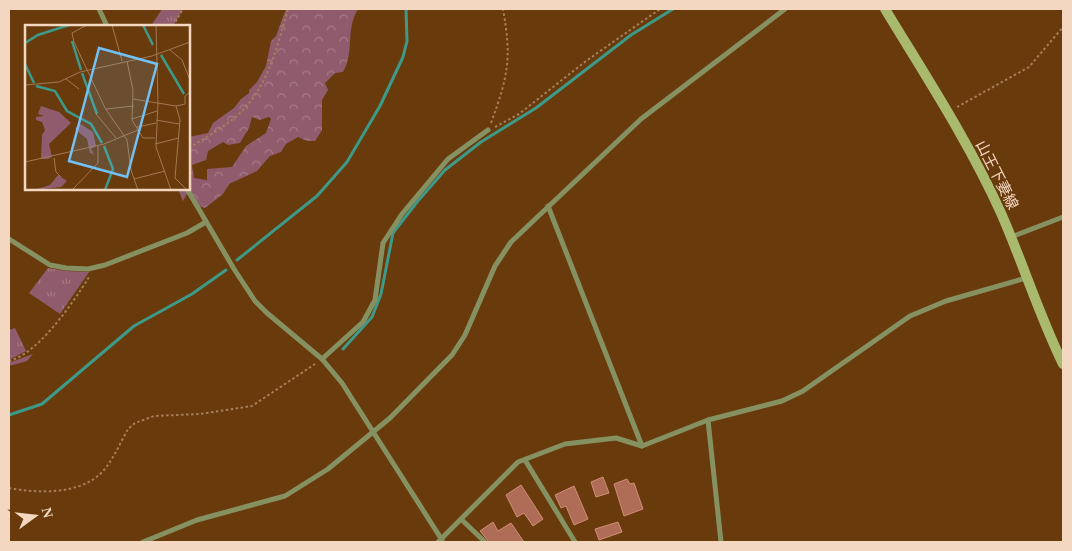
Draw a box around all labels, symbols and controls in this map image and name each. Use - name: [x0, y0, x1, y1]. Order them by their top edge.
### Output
- inset map: [25, 25, 190, 190]
- street label: 山王下妻線: [973, 138, 1021, 212]
- north arrow: [10, 491, 60, 541]
- text: N: [39, 506, 56, 520]

